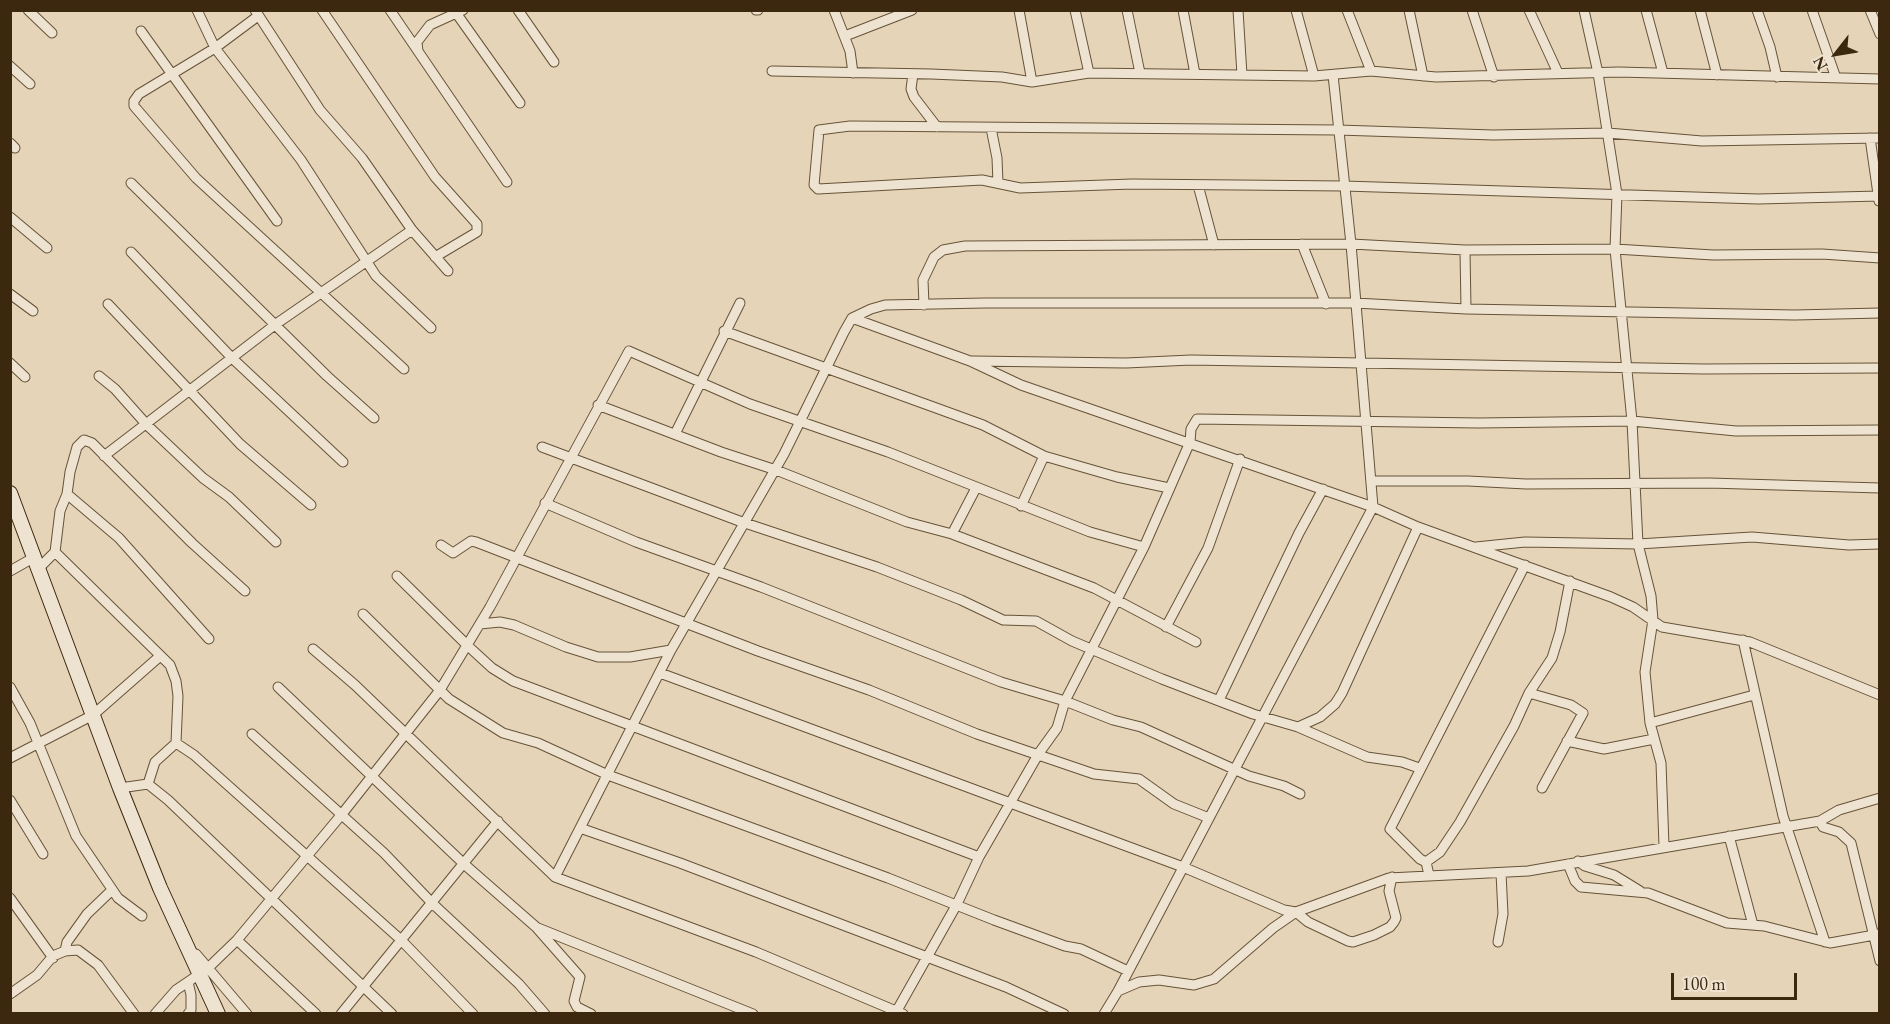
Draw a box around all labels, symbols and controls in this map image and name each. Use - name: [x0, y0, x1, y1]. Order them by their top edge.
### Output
- north arrow: [1806, 24, 1866, 84]
- text: N: [1808, 53, 1832, 74]
- scale bar: [1674, 961, 1800, 999]
- text: 100 m: [1682, 972, 1726, 995]

